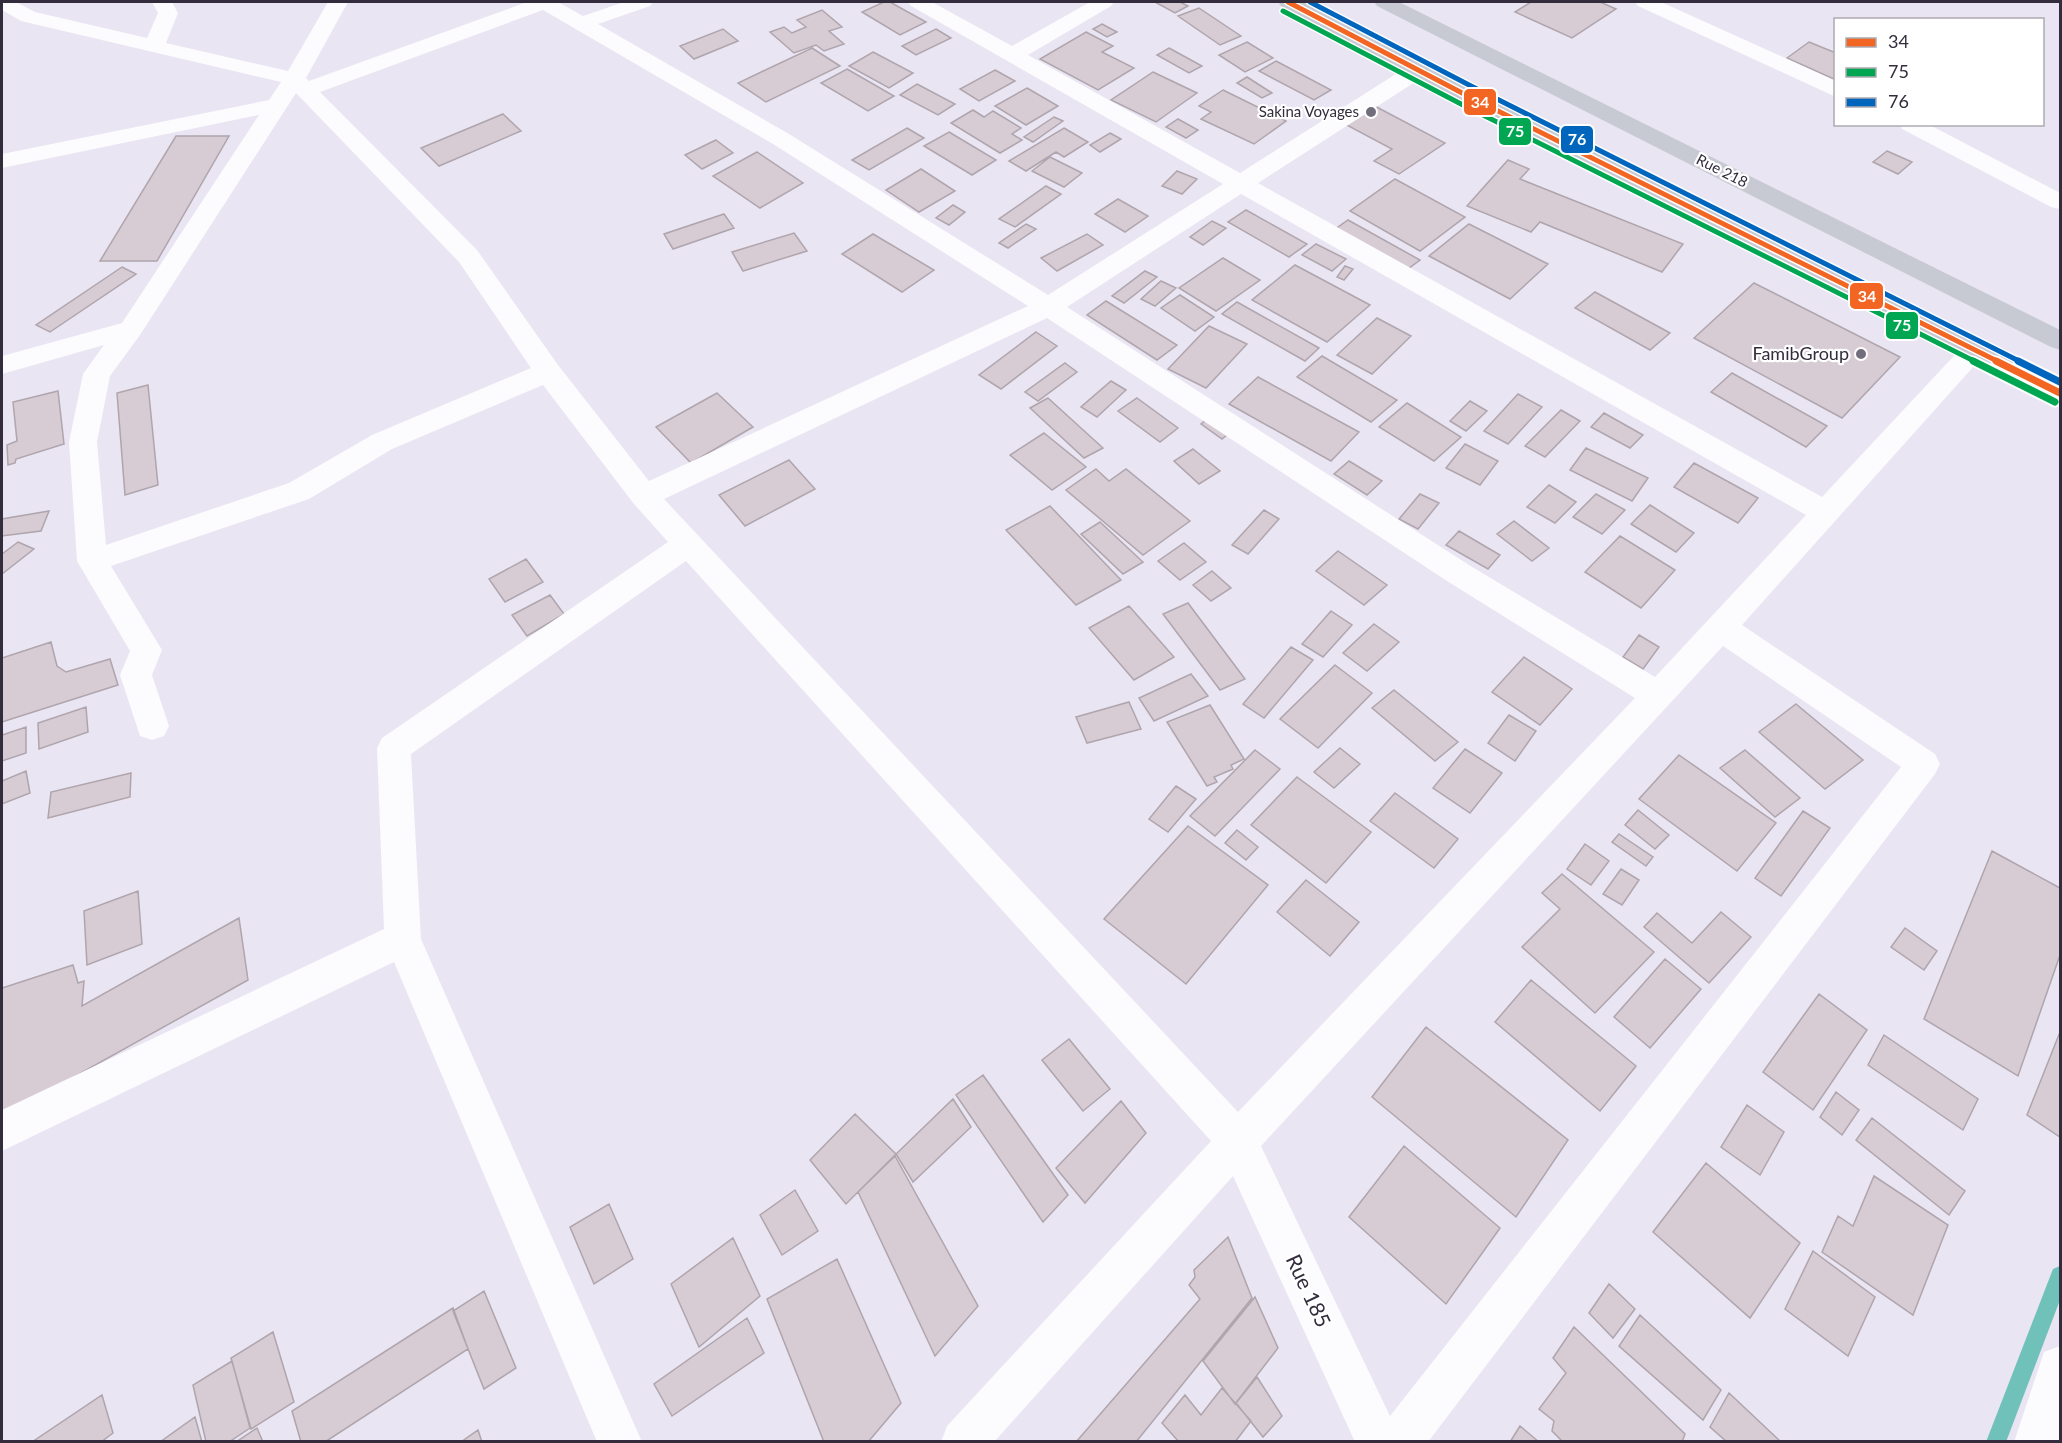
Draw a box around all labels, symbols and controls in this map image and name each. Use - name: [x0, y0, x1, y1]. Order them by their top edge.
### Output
- legend: [1834, 18, 2044, 126]
- text: 34: [1888, 30, 1909, 52]
- text: 75: [1888, 60, 1909, 82]
- line badge: 34: [1463, 88, 1497, 116]
- text: 76: [1888, 90, 1909, 112]
- text: 34: [1471, 92, 1489, 111]
- place label: Sakina Voyages: [1259, 102, 1359, 120]
- marker: Sakina Voyages: [1364, 105, 1378, 119]
- line badge: 75: [1498, 117, 1532, 146]
- text: 75: [1506, 121, 1524, 140]
- line badge: 76: [1560, 125, 1594, 154]
- text: 76: [1568, 129, 1586, 148]
- street label: Rue 218: [1694, 150, 1751, 191]
- line badge: 34: [1849, 282, 1884, 310]
- text: 34: [1858, 286, 1876, 305]
- line badge: 75: [1885, 311, 1919, 340]
- text: 75: [1893, 315, 1911, 334]
- place label: FamibGroup: [1752, 342, 1849, 364]
- marker: FamibGroup: [1854, 347, 1868, 361]
- street label: Rue 185: [1282, 1250, 1337, 1331]

